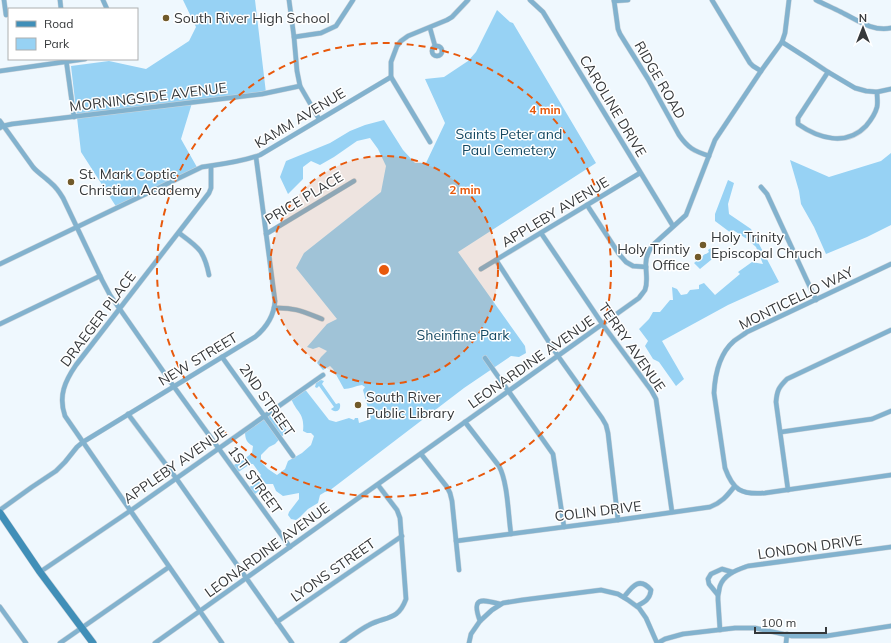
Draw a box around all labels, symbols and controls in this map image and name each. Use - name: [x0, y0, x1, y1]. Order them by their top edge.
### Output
- legend: [8, 8, 138, 60]
- north arrow: [843, 8, 883, 48]
- place label: South River High School: [174, 9, 330, 27]
- text: N: [859, 11, 867, 25]
- marker: South River High School: [161, 13, 171, 23]
- text: Road: [44, 16, 73, 31]
- text: Park: [44, 36, 70, 51]
- street label: RIDGE ROAD: [630, 38, 690, 122]
- street label: CAROLINE DRIVE: [576, 52, 650, 160]
- street label: MORNINGSIDE AVENUE: [68, 78, 228, 116]
- street label: KAMM AVENUE: [251, 84, 349, 152]
- text: 4 min: [529, 102, 561, 117]
- park label: Saints Peter and Paul Cemetery: [456, 125, 562, 159]
- place label: St. Mark Coptic Christian Academy: [79, 165, 202, 199]
- street label: PRICE PLACE: [262, 168, 346, 228]
- street label: APPLEBY AVENUE: [498, 173, 612, 251]
- marker: St. Mark Coptic Christian Academy: [66, 177, 76, 187]
- text: 2 min: [449, 182, 481, 197]
- place label: Holy Trinity Episcopal Chruch: [711, 228, 823, 262]
- place label: Holy Trintiy Office: [617, 240, 691, 274]
- marker: Holy Trinity Episcopal Chruch: [698, 240, 708, 250]
- marker: Holy Trintiy Office: [693, 252, 703, 262]
- street label: MONTICELLO WAY: [736, 262, 857, 334]
- centre of rings: [377, 263, 391, 277]
- street label: DRAEGER PLACE: [56, 268, 140, 370]
- street label: TERRY AVENUE: [595, 299, 669, 395]
- street label: LEONARDINE AVENUE: [464, 312, 598, 412]
- park label: Sheinfine Park: [416, 326, 510, 344]
- street label: NEW STREET: [155, 328, 241, 390]
- street label: 2ND STREET: [235, 360, 299, 440]
- place label: South River Public Library: [366, 388, 455, 422]
- marker: South River Public Library: [353, 400, 363, 410]
- street label: APPLEBY AVENUE: [120, 423, 230, 507]
- street label: 1ST STREET: [224, 442, 286, 518]
- street label: COLIN DRIVE: [554, 497, 642, 525]
- street label: LEONARDINE AVENUE: [201, 499, 333, 601]
- street label: LONDON DRIVE: [756, 531, 864, 563]
- street label: LYONS STREET: [287, 534, 379, 606]
- scale bar: [755, 609, 826, 635]
- text: 100 m: [761, 615, 796, 630]

